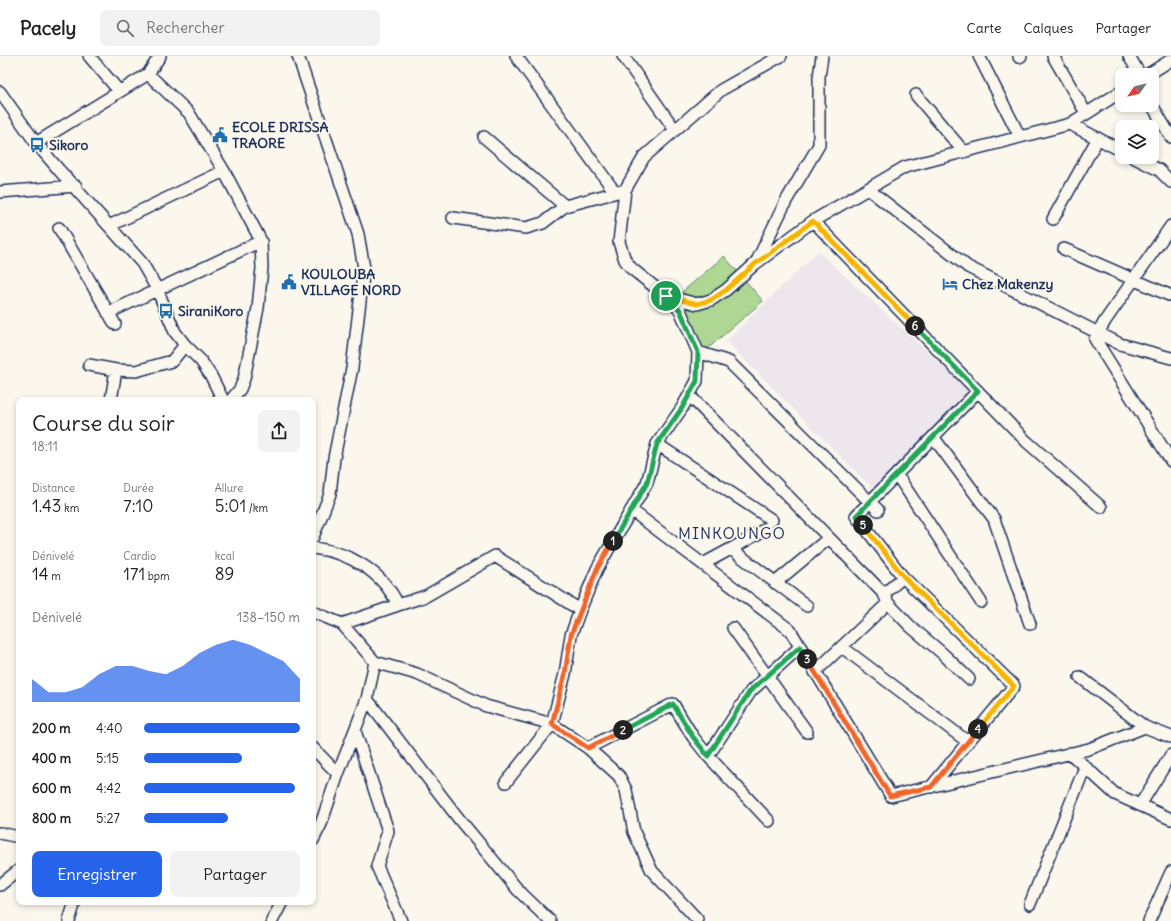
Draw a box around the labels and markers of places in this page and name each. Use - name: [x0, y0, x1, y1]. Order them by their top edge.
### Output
- place label: ECOLE DRISSA TRAORE: [232, 118, 328, 152]
- public building icon: ECOLE DRISSA TRAORE: [211, 126, 229, 144]
- bus stop icon: Sikoro: [28, 136, 46, 154]
- place label: Sikoro: [49, 136, 88, 154]
- place label: KOULOUBA VILLAGE NORD: [301, 265, 401, 299]
- public building icon: KOULOUBA VILLAGE NORD: [280, 273, 298, 291]
- hotel icon: Chez Makenzy: [941, 275, 959, 293]
- place label: Chez Makenzy: [962, 275, 1053, 293]
- pin: [649, 279, 683, 313]
- bus stop icon: SiraniKoro: [157, 302, 175, 320]
- place label: SiraniKoro: [178, 302, 244, 320]
- pin: 6: [905, 316, 925, 336]
- pin: 5: [853, 515, 873, 535]
- pin: 1: [603, 531, 623, 551]
- pin: 3: [797, 649, 817, 669]
- pin: 4: [968, 719, 988, 739]
- pin: 2: [613, 720, 633, 740]

